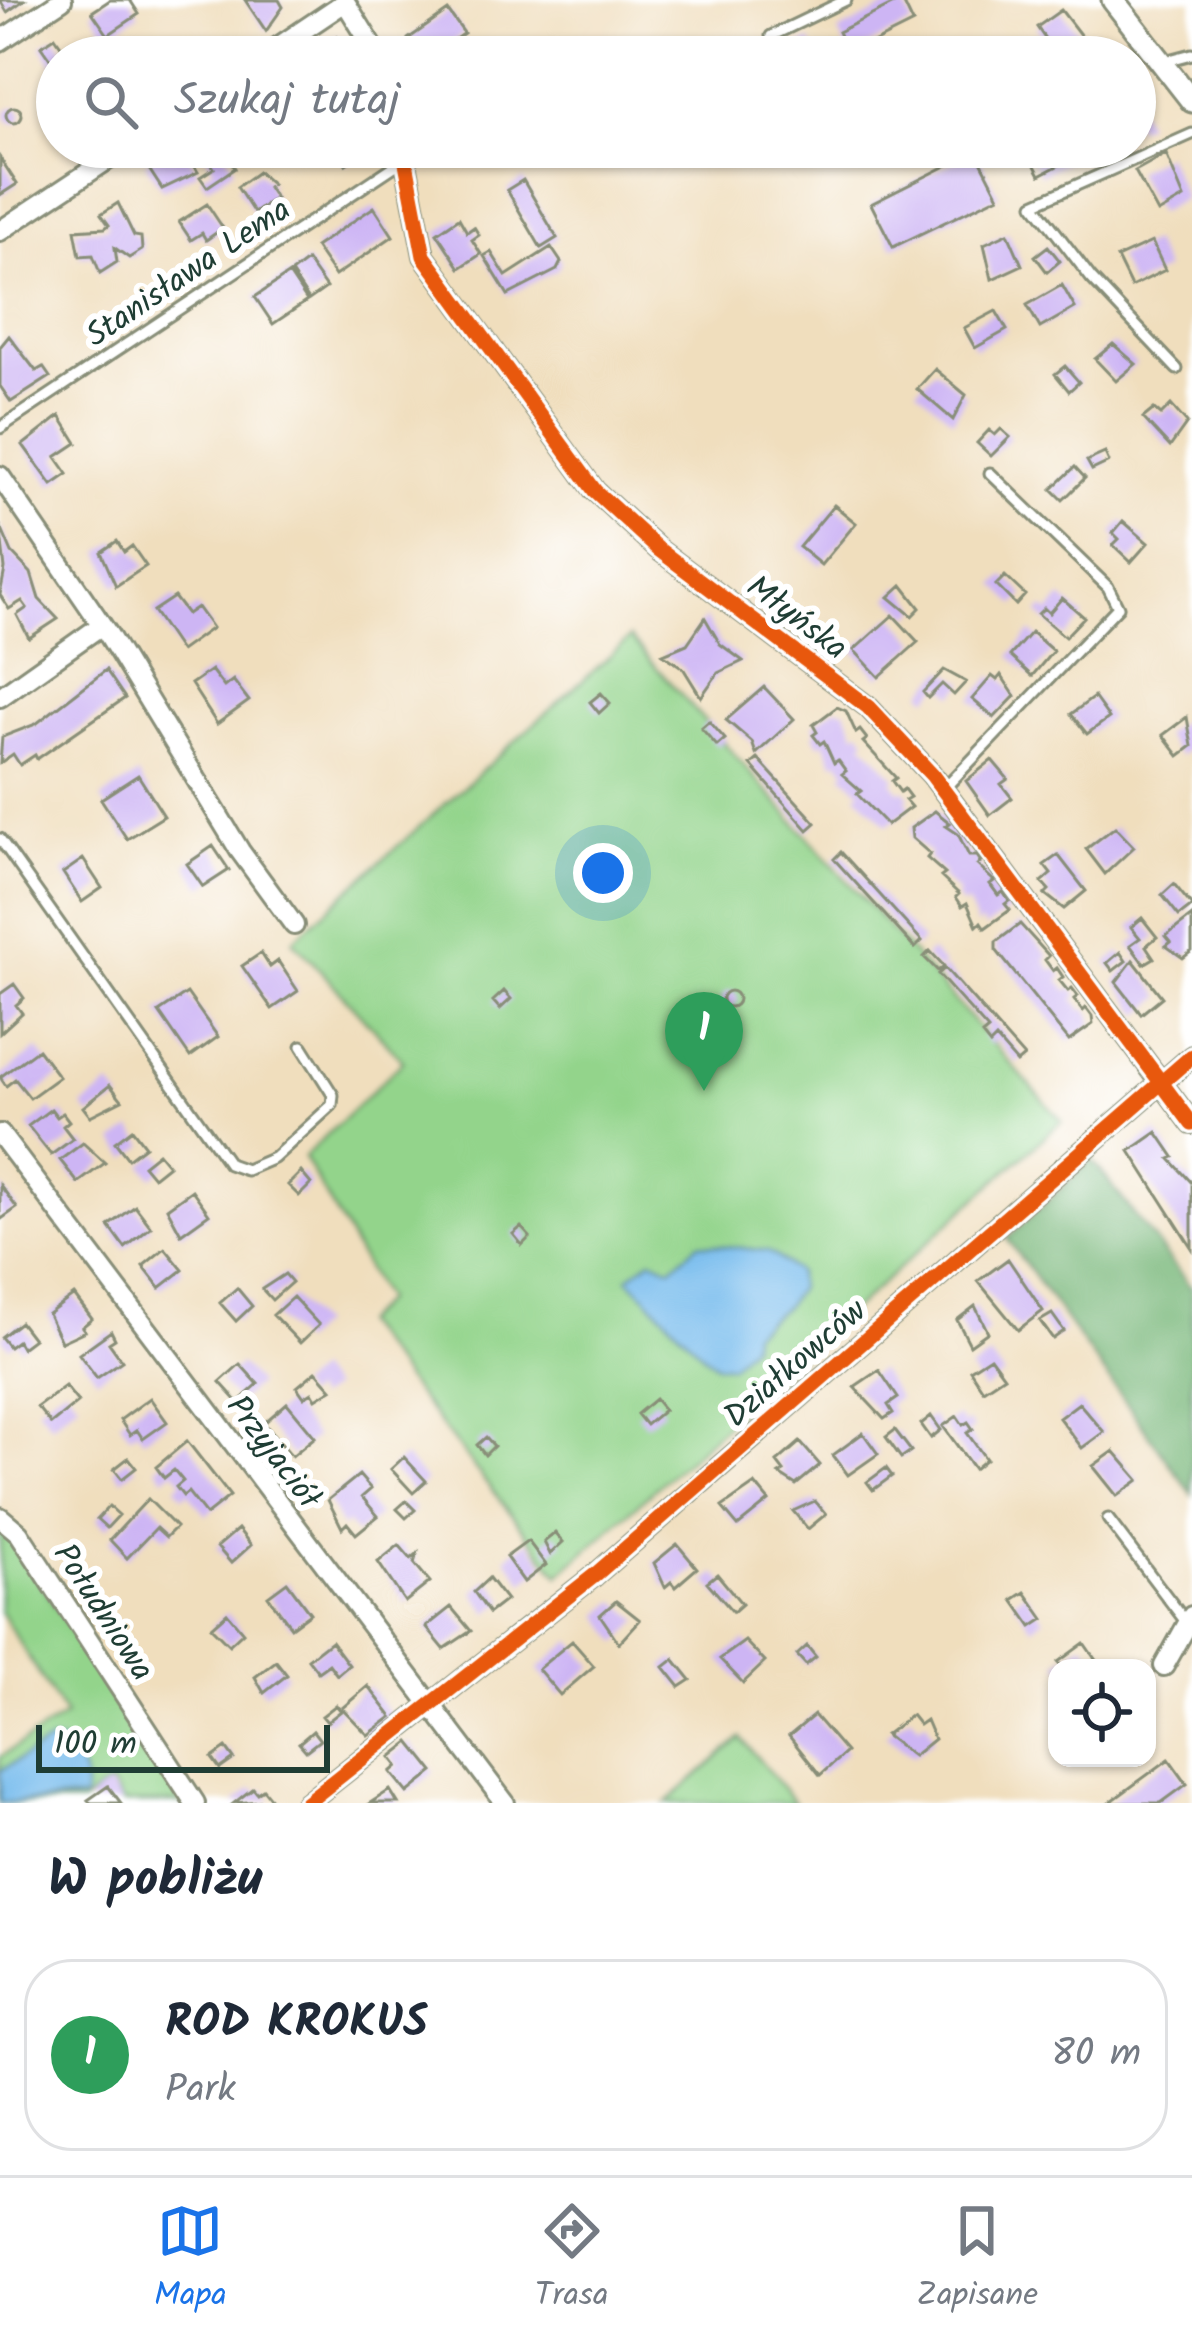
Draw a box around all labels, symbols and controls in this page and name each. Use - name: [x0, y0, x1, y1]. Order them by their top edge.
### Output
- search box: [36, 36, 1156, 168]
- text: Szukaj tutaj: [174, 66, 400, 138]
- icon: search: [78, 69, 144, 135]
- street label: Stanisława Lema: [75, 185, 303, 362]
- street label: Młyńska: [734, 563, 858, 675]
- your location: [573, 843, 633, 903]
- pin: 1: [665, 992, 743, 1091]
- street label: Działkowców: [713, 1287, 881, 1442]
- street label: Przyjaciół: [211, 1384, 334, 1523]
- street label: Południowa: [38, 1533, 167, 1692]
- map controls: [1048, 1659, 1156, 1767]
- button: locate: [1048, 1659, 1156, 1767]
- scale bar: [36, 1719, 330, 1772]
- text: 100 m: [54, 1719, 137, 1772]
- text: W pobliżu: [48, 1841, 262, 1922]
- text: ROD KROKUS: [165, 1988, 428, 2060]
- text: 1: [84, 2024, 96, 2086]
- text: 80 m: [1051, 2024, 1141, 2086]
- text: Park: [165, 2060, 236, 2122]
- tab: Mapa: [154, 2198, 227, 2323]
- tab: Trasa: [535, 2198, 608, 2323]
- tab: Zapisane: [916, 2198, 1038, 2323]

